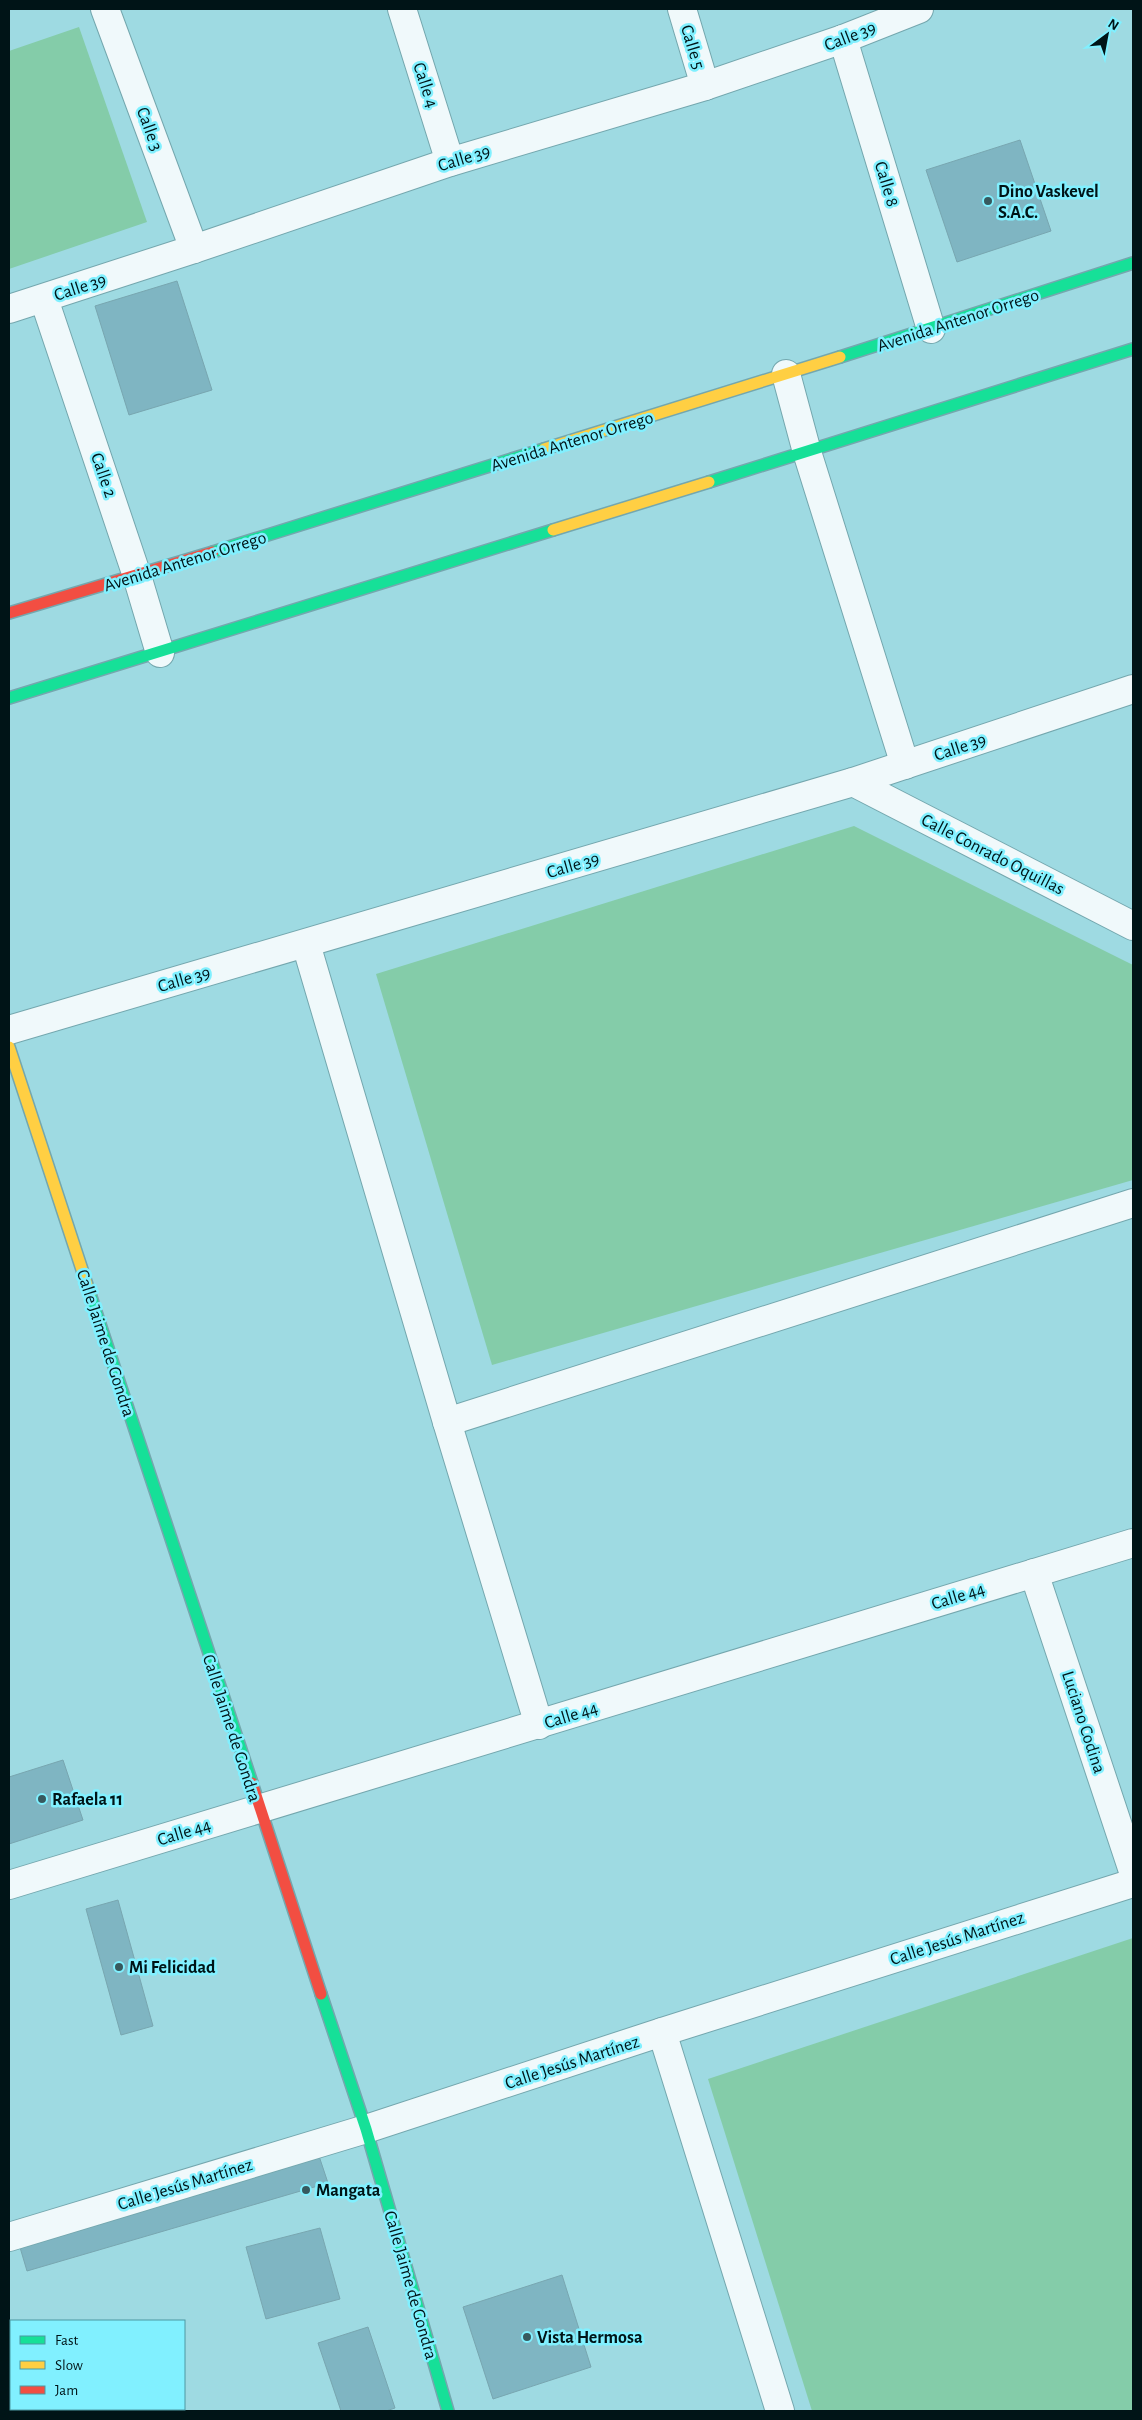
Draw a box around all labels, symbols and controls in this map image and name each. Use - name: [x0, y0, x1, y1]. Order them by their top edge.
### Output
- north arrow: [1082, 10, 1132, 60]
- text: N: [1106, 16, 1121, 33]
- street label: Calle 39: [822, 19, 879, 55]
- street label: Calle 5: [677, 23, 707, 72]
- street label: Calle 4: [409, 60, 441, 111]
- street label: Calle 3: [133, 105, 165, 154]
- street label: Calle 39: [436, 142, 493, 175]
- street label: Calle 8: [871, 159, 901, 209]
- place label: Dino Vaskevel S.A.C.: [998, 183, 1099, 222]
- marker: Dino Vaskevel S.A.C.: [982, 195, 994, 207]
- street label: Calle 39: [52, 271, 109, 305]
- street label: Avenida Antenor Orrego: [875, 286, 1041, 356]
- street label: Avenida Antenor Orrego: [489, 409, 656, 475]
- street label: Calle 2: [87, 451, 119, 500]
- street label: Avenida Antenor Orrego: [102, 529, 269, 595]
- street label: Calle 39: [932, 731, 989, 765]
- street label: Calle Conrado Oquillas: [918, 811, 1067, 899]
- street label: Calle 39: [545, 850, 602, 882]
- street label: Calle 39: [156, 964, 213, 996]
- street label: Calle Jaime de Gondra: [73, 1267, 137, 1419]
- street label: Calle 44: [929, 1580, 988, 1614]
- street label: Calle Jaime de Gondra: [199, 1652, 263, 1804]
- street label: Luciano Codina: [1058, 1669, 1108, 1776]
- street label: Calle 44: [542, 1699, 601, 1733]
- place label: Rafaela 11: [52, 1791, 123, 1809]
- marker: Rafaela 11: [36, 1793, 48, 1805]
- street label: Calle 44: [155, 1816, 214, 1850]
- street label: Calle Jesús Martínez: [888, 1909, 1027, 1969]
- place label: Mi Felicidad: [129, 1959, 216, 1977]
- marker: Mi Felicidad: [113, 1961, 125, 1973]
- street label: Calle Jesús Martínez: [503, 2033, 642, 2093]
- street label: Calle Jesús Martínez: [116, 2156, 255, 2214]
- place label: Mangata: [316, 2182, 381, 2200]
- marker: Mangata: [300, 2184, 312, 2196]
- street label: Calle Jaime de Gondra: [380, 2209, 440, 2362]
- legend: [10, 2320, 185, 2410]
- place label: Vista Hermosa: [537, 2329, 643, 2347]
- marker: Vista Hermosa: [521, 2331, 533, 2343]
- text: Fast: [55, 2333, 79, 2348]
- text: Slow: [55, 2358, 83, 2373]
- text: Jam: [55, 2383, 78, 2398]

